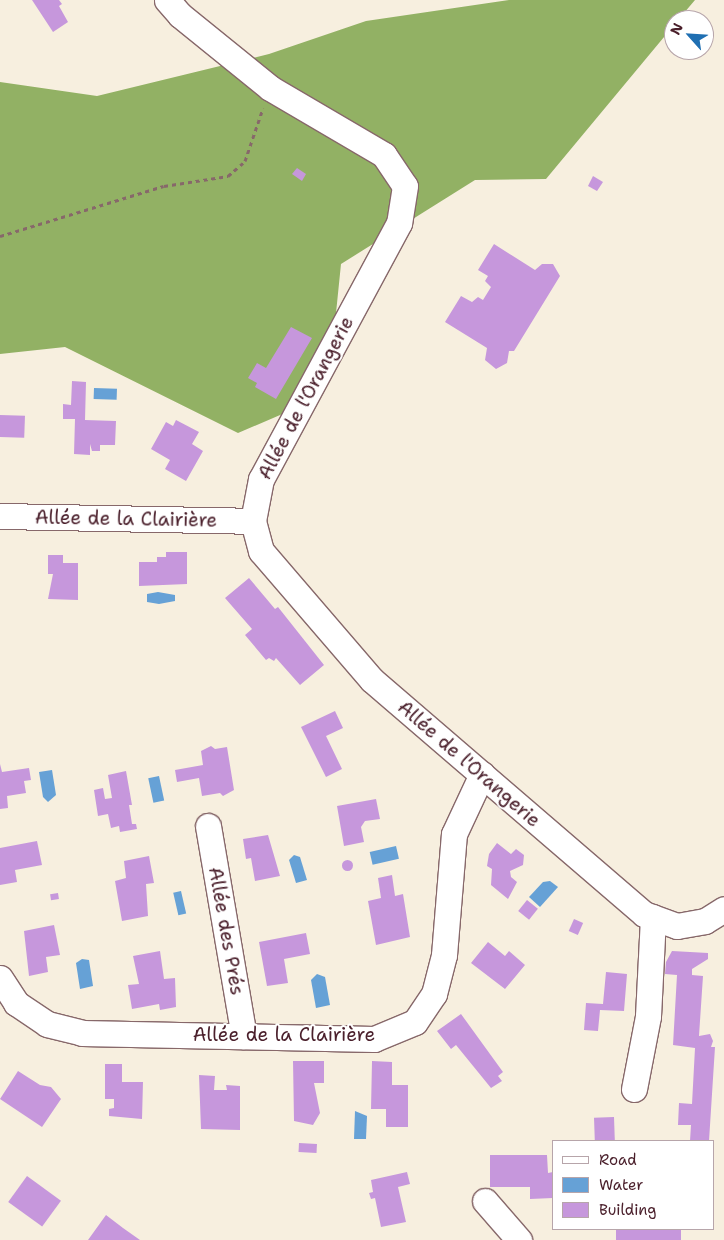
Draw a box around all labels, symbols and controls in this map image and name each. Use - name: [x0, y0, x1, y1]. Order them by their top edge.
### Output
- north arrow: [664, 10, 714, 60]
- text: N: [666, 20, 687, 38]
- street label: Allée de l'Orangerie: [253, 313, 359, 483]
- street label: Allée de la Clairière: [35, 506, 217, 532]
- street label: Allée de l'Orangerie: [393, 696, 545, 832]
- street label: Allée des Prés: [204, 865, 248, 997]
- street label: Allée de la Clairière: [193, 1024, 375, 1046]
- legend: [552, 1140, 714, 1230]
- text: Road: [599, 1150, 637, 1170]
- text: Water: [599, 1175, 643, 1195]
- text: Building: [599, 1200, 656, 1220]

